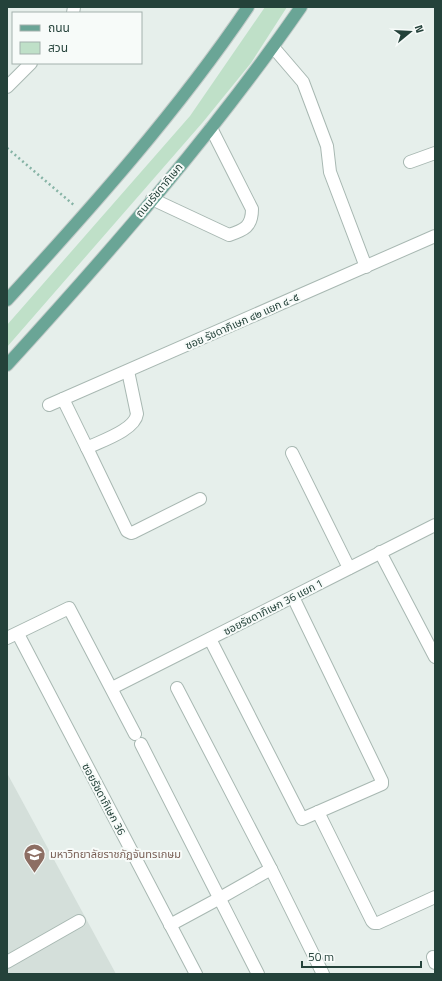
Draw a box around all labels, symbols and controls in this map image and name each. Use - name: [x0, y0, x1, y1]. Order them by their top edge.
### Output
- legend: [12, 12, 142, 64]
- north arrow: [390, 12, 430, 52]
- text: ถนน: [48, 18, 70, 37]
- text: N: [411, 23, 428, 35]
- text: สวน: [48, 38, 68, 57]
- street label: ถนนรัชดาภิเษก: [132, 160, 186, 220]
- street label: ซอย รัชดาภิเษก ๔๒ แยก ๔-๕: [183, 289, 302, 353]
- street label: ซอยรัชดาภิเษก 36 แยก 1: [220, 575, 326, 639]
- street label: ซอยรัชดาภิเษก 36: [78, 760, 130, 838]
- school or university icon: มหาวิทยาลัยราชภัฏจันทรเกษม: [21, 841, 47, 874]
- place label: มหาวิทยาลัยราชภัฏจันทรเกษม: [50, 846, 181, 862]
- scale bar: [302, 943, 421, 969]
- text: 50 m: [308, 947, 334, 966]

